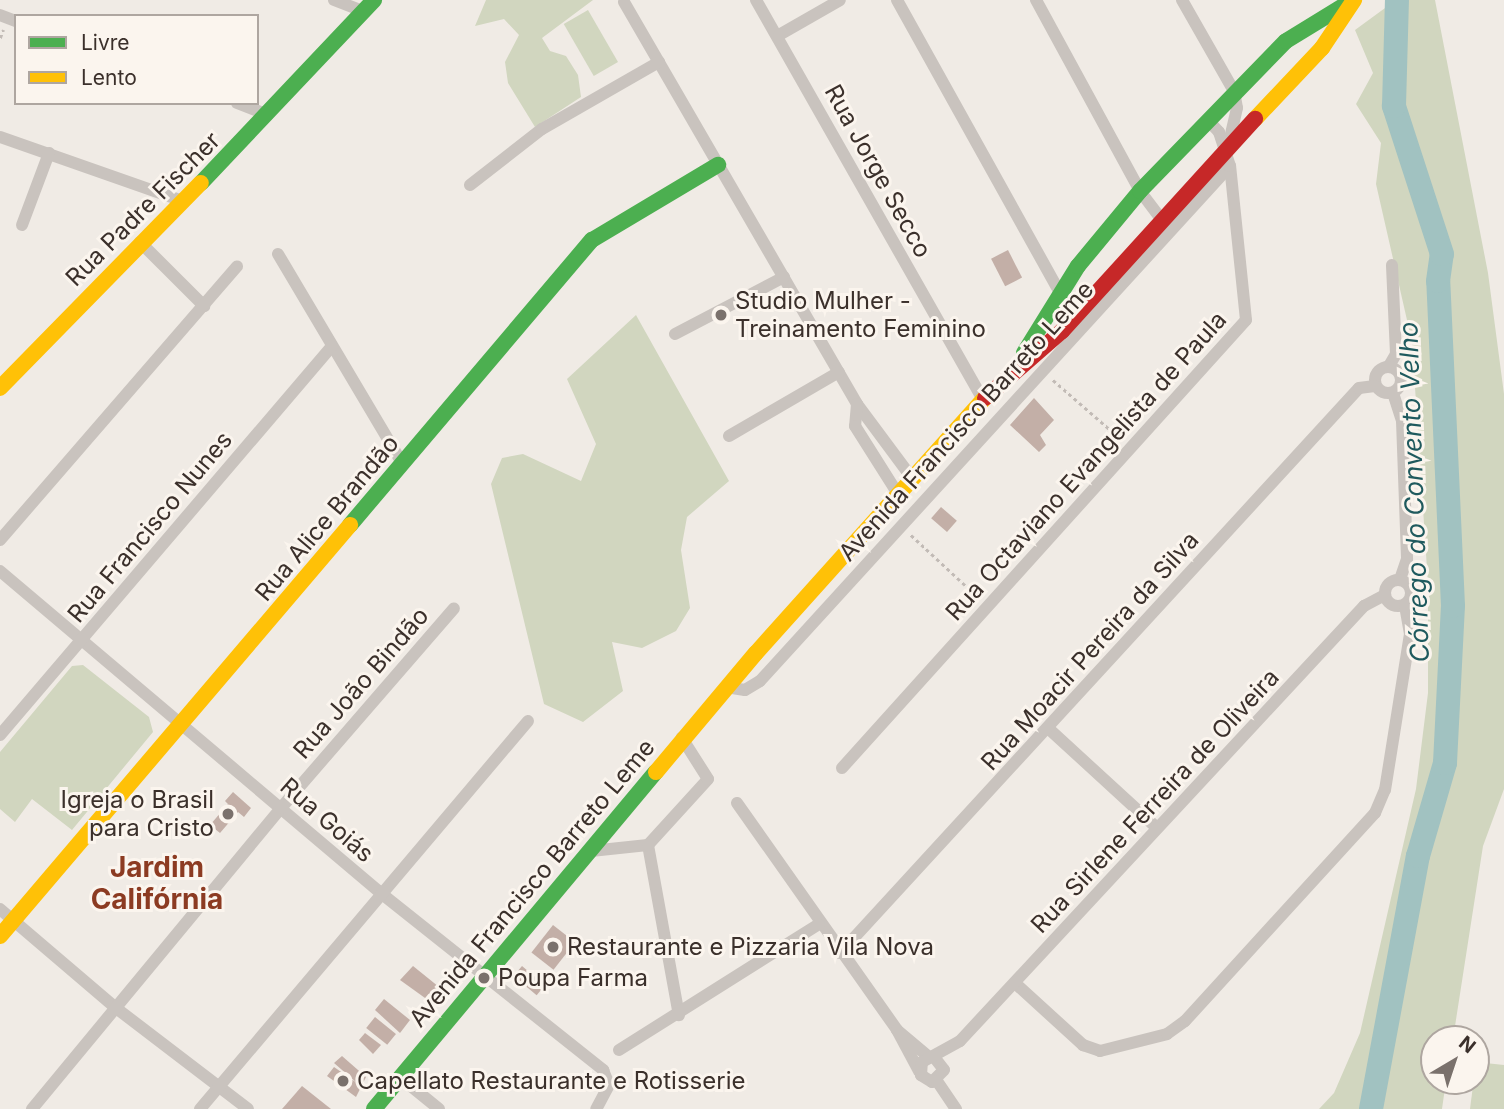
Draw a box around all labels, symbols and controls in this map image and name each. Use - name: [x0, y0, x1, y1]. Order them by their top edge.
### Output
- legend: [14, 14, 259, 105]
- text: Livre: [81, 30, 130, 55]
- text: Lento: [81, 65, 137, 90]
- street label: Rua Jorge Secco: [819, 80, 937, 262]
- street label: Rua Padre Fischer: [60, 126, 226, 292]
- street label: Avenida Francisco Barreto Leme: [833, 275, 1099, 567]
- place label: Studio Mulher - Treinamento Feminino: [735, 287, 986, 343]
- street label: Rua Octaviano Evangelista de Paula: [940, 306, 1232, 626]
- marker: Studio Mulher - Treinamento Feminino: [713, 307, 729, 323]
- water label: Córrego do Convento Velho: [1392, 321, 1436, 663]
- street label: Rua Francisco Nunes: [62, 426, 238, 628]
- street label: Rua Alice Brandão: [249, 429, 405, 607]
- street label: Rua Moacir Pereira da Silva: [975, 526, 1205, 776]
- street label: Rua João Bindão: [287, 601, 435, 765]
- street label: Rua Sirlene Ferreira de Oliveira: [1025, 663, 1285, 939]
- street label: Avenida Francisco Barreto Leme: [403, 733, 661, 1033]
- street label: Rua Goiás: [274, 772, 380, 868]
- place label: Igreja o Brasil para Cristo: [61, 786, 214, 842]
- marker: Igreja o Brasil para Cristo: [220, 806, 236, 822]
- district label: Jardim Califórnia: [91, 850, 223, 916]
- place label: Restaurante e Pizzaria Vila Nova: [567, 933, 934, 961]
- marker: Restaurante e Pizzaria Vila Nova: [545, 939, 561, 955]
- place label: Poupa Farma: [498, 964, 648, 992]
- marker: Poupa Farma: [476, 970, 492, 986]
- north arrow: [1420, 1025, 1490, 1095]
- text: N: [1454, 1031, 1480, 1058]
- place label: Capellato Restaurante e Rotisserie: [357, 1067, 745, 1095]
- marker: Capellato Restaurante e Rotisserie: [335, 1073, 351, 1089]

